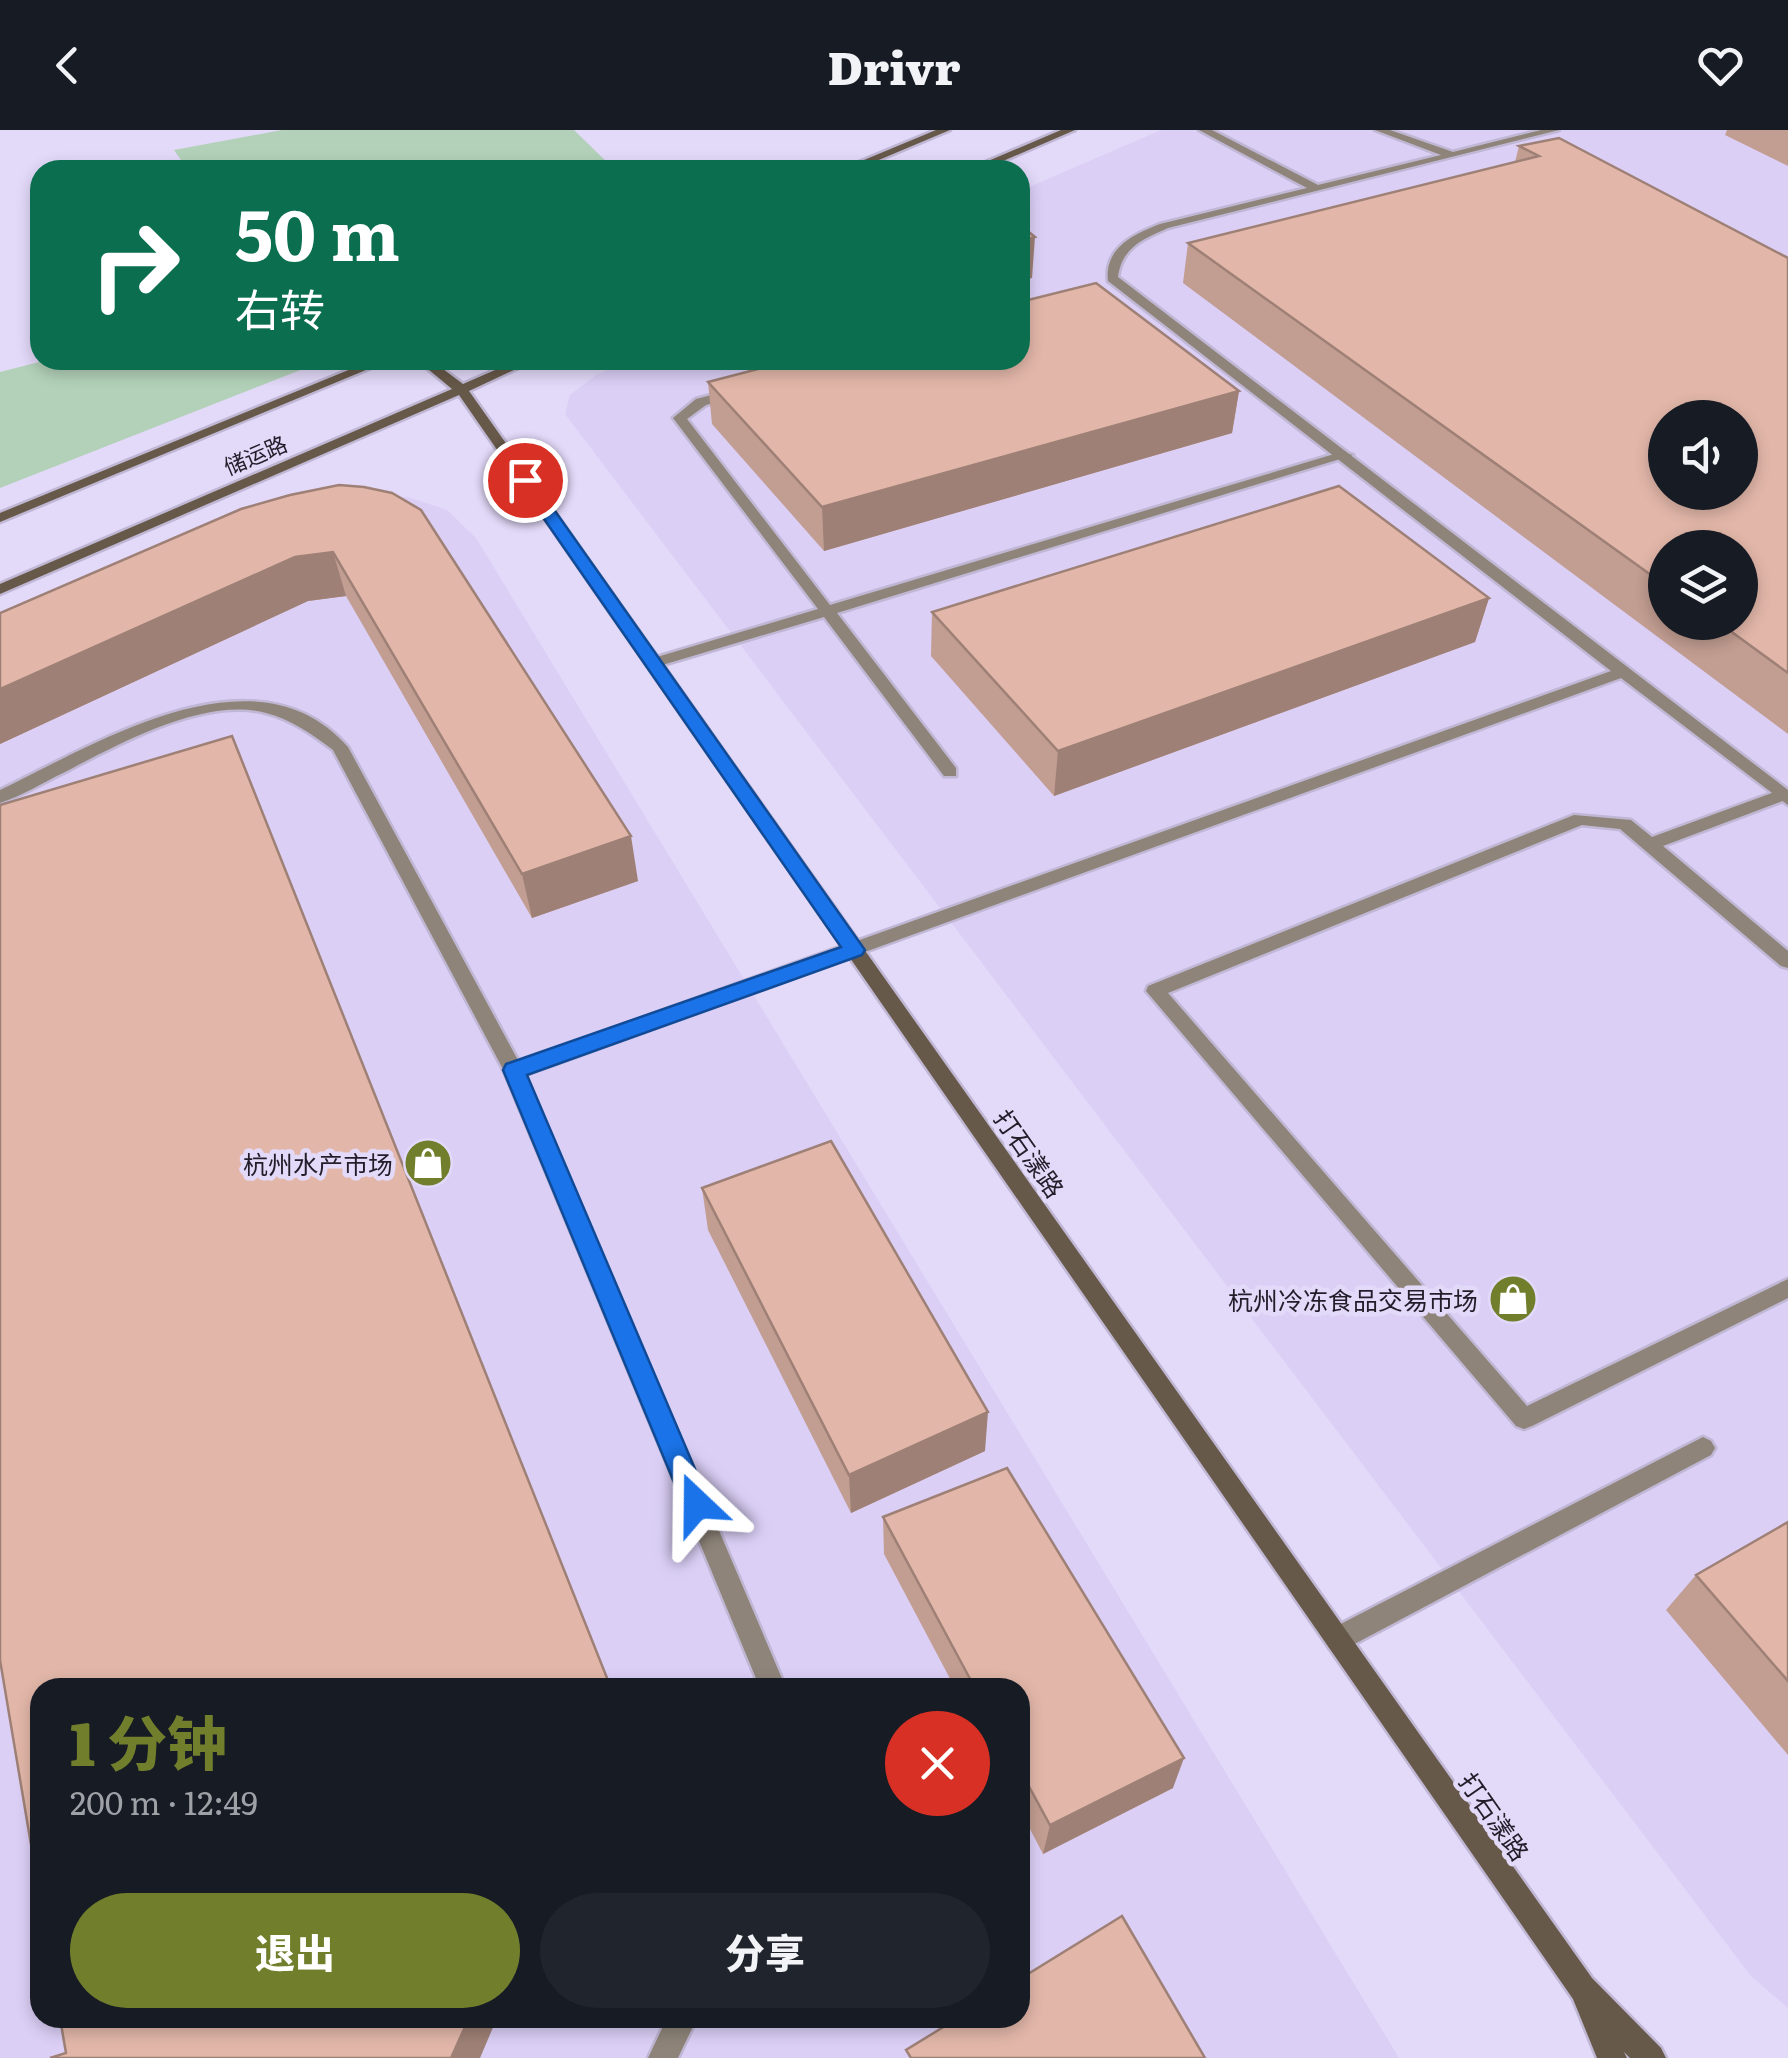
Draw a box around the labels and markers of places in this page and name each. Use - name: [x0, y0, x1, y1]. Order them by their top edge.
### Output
- pin: [483, 438, 568, 523]
- shop icon: 杭州水产市场: [402, 1137, 454, 1189]
- place label: 杭州水产市场: [243, 1145, 393, 1182]
- shop icon: 杭州冷冻食品交易市场: [1487, 1273, 1539, 1325]
- place label: 杭州冷冻食品交易市场: [1228, 1281, 1478, 1318]

